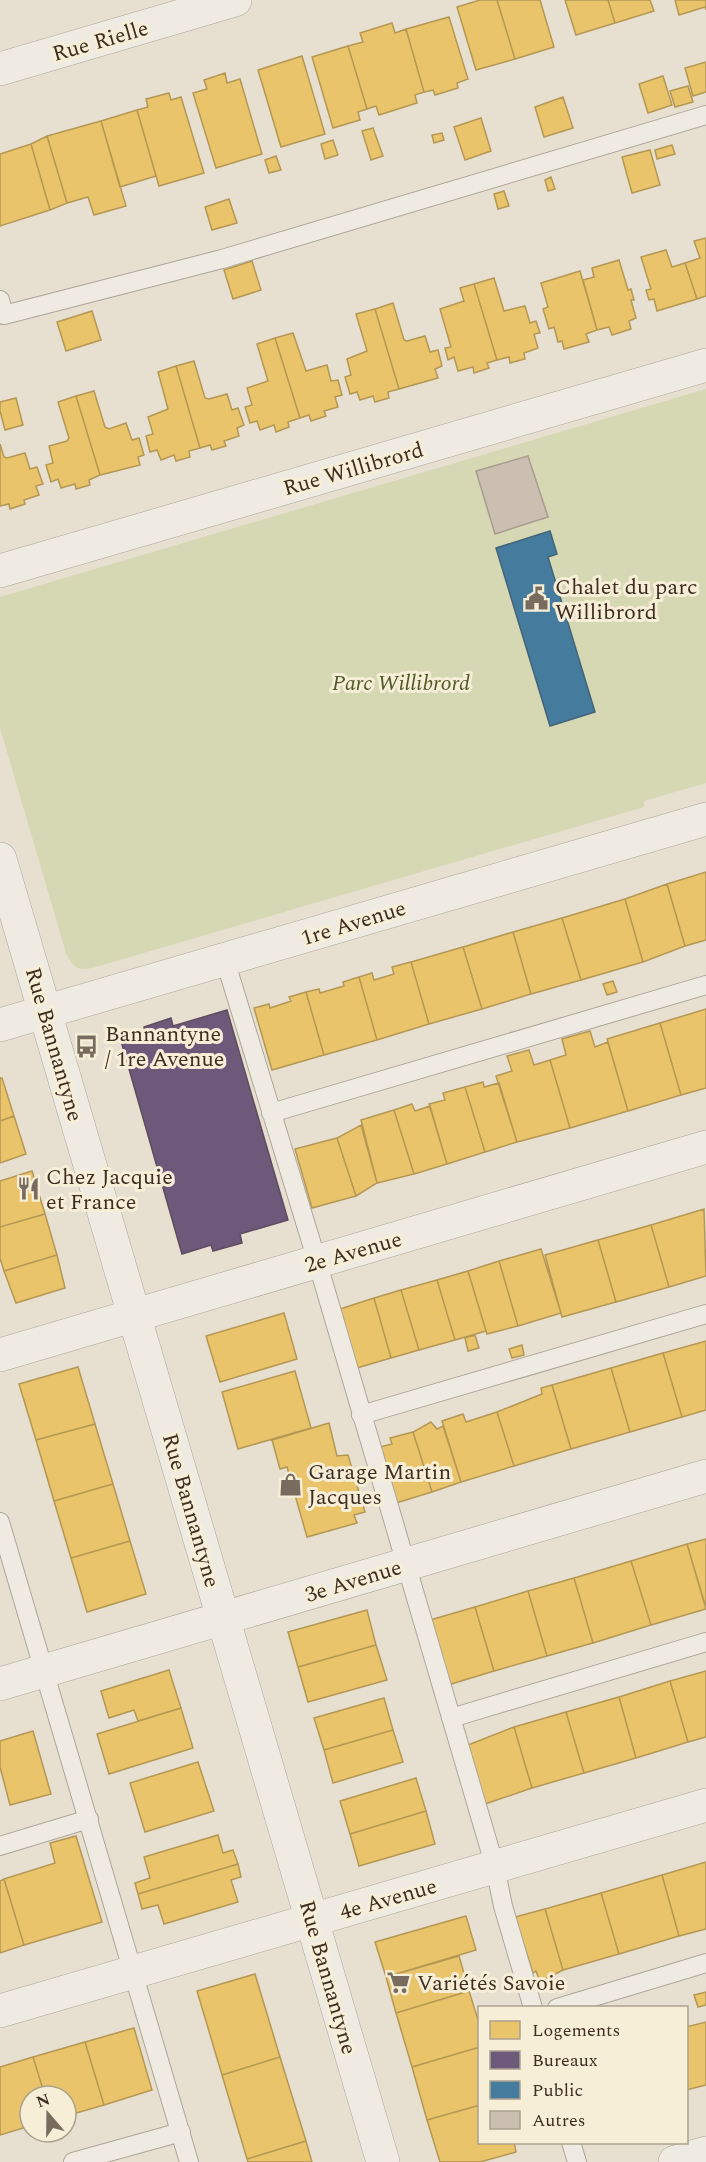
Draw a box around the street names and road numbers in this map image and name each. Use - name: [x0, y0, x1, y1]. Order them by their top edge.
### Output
- street label: Rue Rielle: [48, 12, 152, 71]
- street label: Rue Willibrord: [279, 434, 428, 505]
- street label: 1re Avenue: [297, 892, 410, 955]
- street label: Rue Bannantyne: [16, 963, 91, 1125]
- street label: 2e Avenue: [301, 1223, 406, 1282]
- street label: Rue Bannantyne: [153, 1429, 228, 1591]
- street label: 3e Avenue: [301, 1551, 406, 1612]
- street label: 4e Avenue: [336, 1870, 441, 1929]
- street label: Rue Bannantyne: [290, 1896, 365, 2058]

